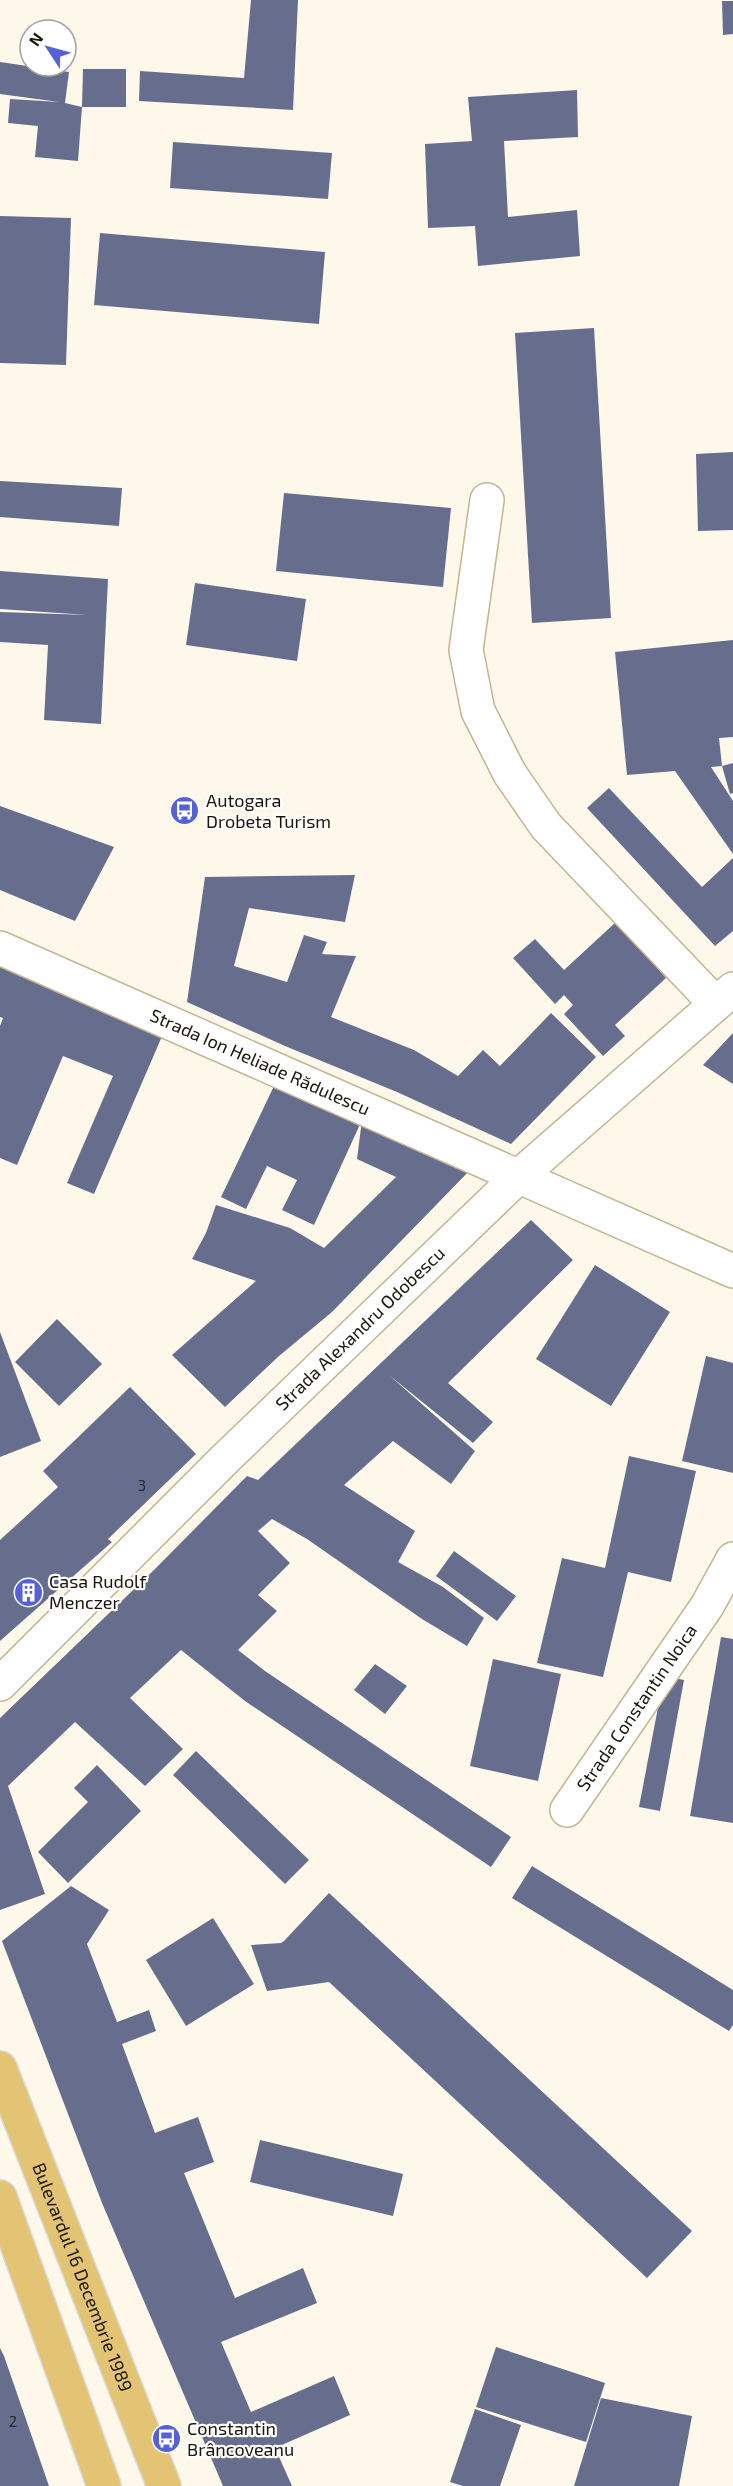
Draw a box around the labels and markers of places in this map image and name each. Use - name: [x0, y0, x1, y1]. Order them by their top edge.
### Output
- place label: Autogara Drobeta Turism: [206, 789, 331, 832]
- bus stop icon: Autogara Drobeta Turism: [169, 795, 201, 827]
- place label: Casa Rudolf Menczer: [49, 1570, 147, 1613]
- building icon: Casa Rudolf Menczer: [12, 1576, 44, 1608]
- place label: Constantin Brâncoveanu: [187, 2417, 294, 2460]
- bus stop icon: Constantin Brâncoveanu: [150, 2423, 182, 2455]

